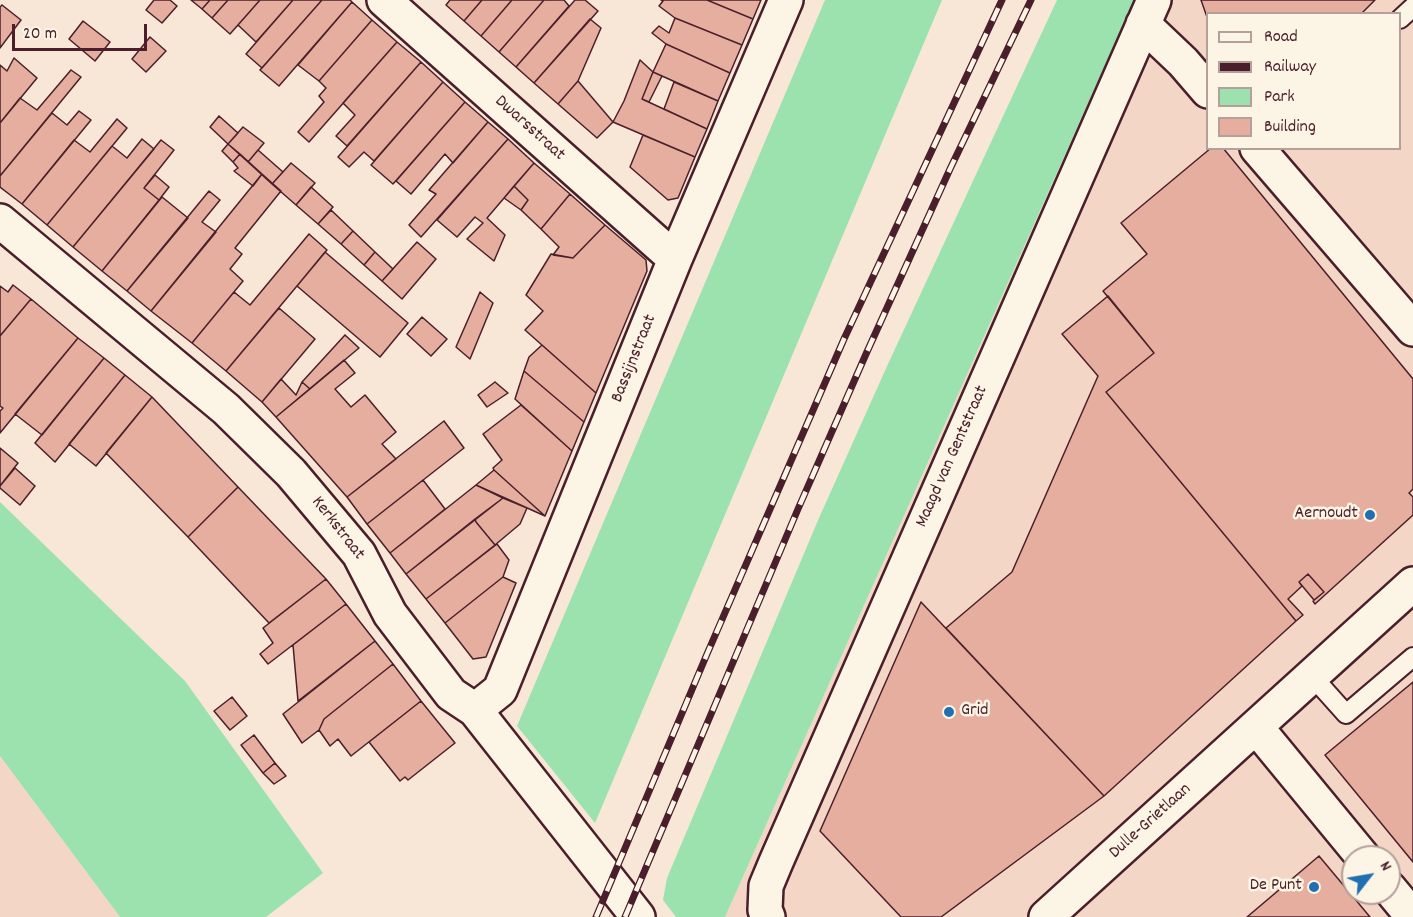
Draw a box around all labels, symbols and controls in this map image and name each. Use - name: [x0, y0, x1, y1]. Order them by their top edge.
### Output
- scale bar: [15, 12, 150, 50]
- legend: [1206, 12, 1401, 150]
- text: 20 m: [23, 22, 57, 47]
- text: Road: [1264, 25, 1298, 50]
- text: Railway: [1264, 55, 1316, 80]
- text: Park: [1264, 85, 1295, 110]
- street label: Dwarsstraat: [489, 92, 569, 166]
- text: Building: [1264, 115, 1316, 140]
- street label: Bassijnstraat: [608, 312, 662, 406]
- street label: Maagd van Gentstraat: [912, 383, 994, 531]
- street label: Kerkstraat: [305, 493, 369, 565]
- place label: Aernoudt: [1294, 504, 1358, 526]
- marker: Aernoudt: [1363, 508, 1377, 522]
- place label: Grid: [961, 701, 989, 723]
- marker: Grid: [942, 705, 956, 719]
- street label: Dulle-Grietlaan: [1106, 780, 1196, 864]
- north arrow: [1341, 845, 1401, 905]
- text: N: [1373, 857, 1397, 876]
- place label: De Punt: [1250, 876, 1302, 898]
- marker: De Punt: [1307, 880, 1321, 894]

